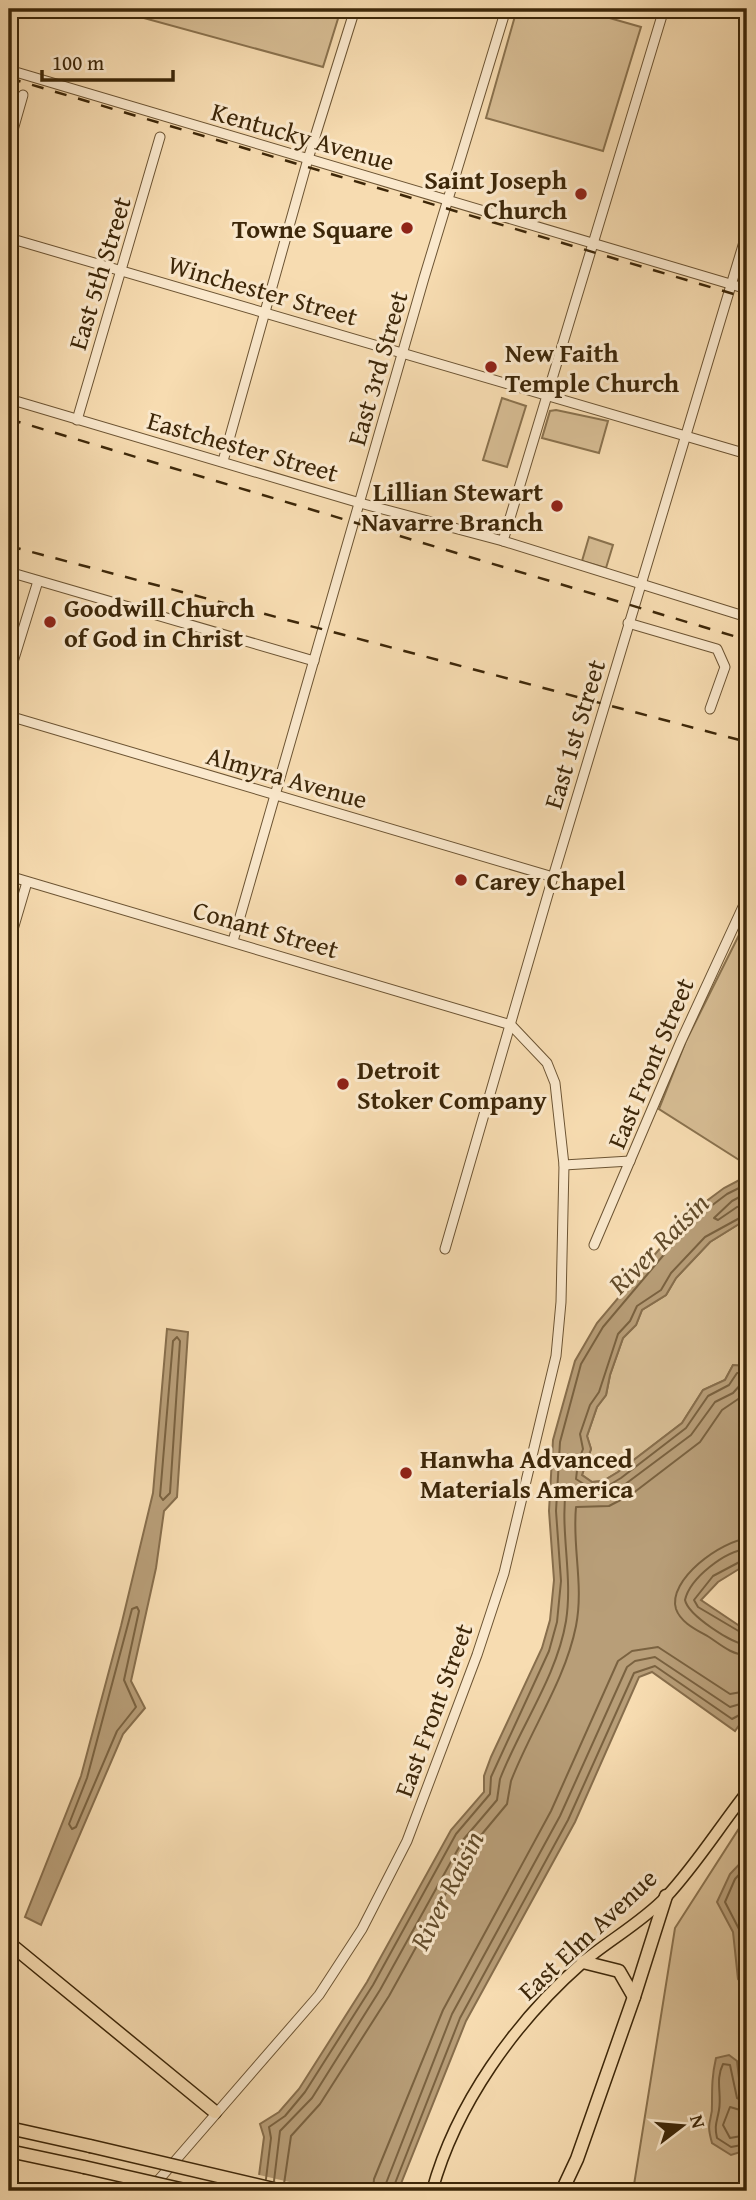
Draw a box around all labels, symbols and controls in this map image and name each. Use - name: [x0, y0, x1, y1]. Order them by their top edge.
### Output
- scale bar: [42, 38, 173, 82]
- text: 100 m: [52, 47, 104, 78]
- street label: Kentucky Avenue: [207, 91, 399, 181]
- place label: Saint Joseph Church: [424, 160, 568, 229]
- marker: Saint Joseph Church: [573, 186, 589, 202]
- street label: East 5th Street: [57, 192, 141, 354]
- place label: Towne Square: [232, 209, 393, 248]
- marker: Towne Square: [399, 220, 415, 236]
- street label: Winchester Street: [163, 244, 363, 336]
- street label: East 3rd Street: [336, 286, 418, 450]
- place label: New Faith Temple Church: [505, 333, 680, 402]
- marker: New Faith Temple Church: [483, 359, 499, 375]
- street label: Eastchester Street: [143, 400, 343, 492]
- place label: Lillian Stewart Navarre Branch: [361, 472, 544, 541]
- marker: Lillian Stewart Navarre Branch: [549, 498, 565, 514]
- place label: Goodwill Church of God in Christ: [64, 588, 255, 657]
- marker: Goodwill Church of God in Christ: [42, 614, 58, 630]
- street label: East 1st Street: [533, 655, 615, 813]
- street label: Almyra Avenue: [202, 735, 372, 819]
- place label: Carey Chapel: [475, 861, 625, 900]
- marker: Carey Chapel: [453, 872, 469, 888]
- street label: Conant Street: [189, 890, 343, 968]
- street label: East Front Street: [596, 972, 704, 1154]
- place label: Detroit Stoker Company: [357, 1050, 547, 1119]
- marker: Detroit Stoker Company: [335, 1076, 351, 1092]
- water label: River Raisin: [597, 1183, 718, 1304]
- place label: Hanwha Advanced Materials America: [420, 1439, 634, 1508]
- marker: Hanwha Advanced Materials America: [398, 1465, 414, 1481]
- street label: East Front Street: [384, 1618, 482, 1802]
- water label: River Raisin: [398, 1823, 493, 1957]
- street label: East Elm Avenue: [509, 1859, 665, 2009]
- north arrow: [648, 2092, 718, 2162]
- text: N: [683, 2111, 714, 2132]

